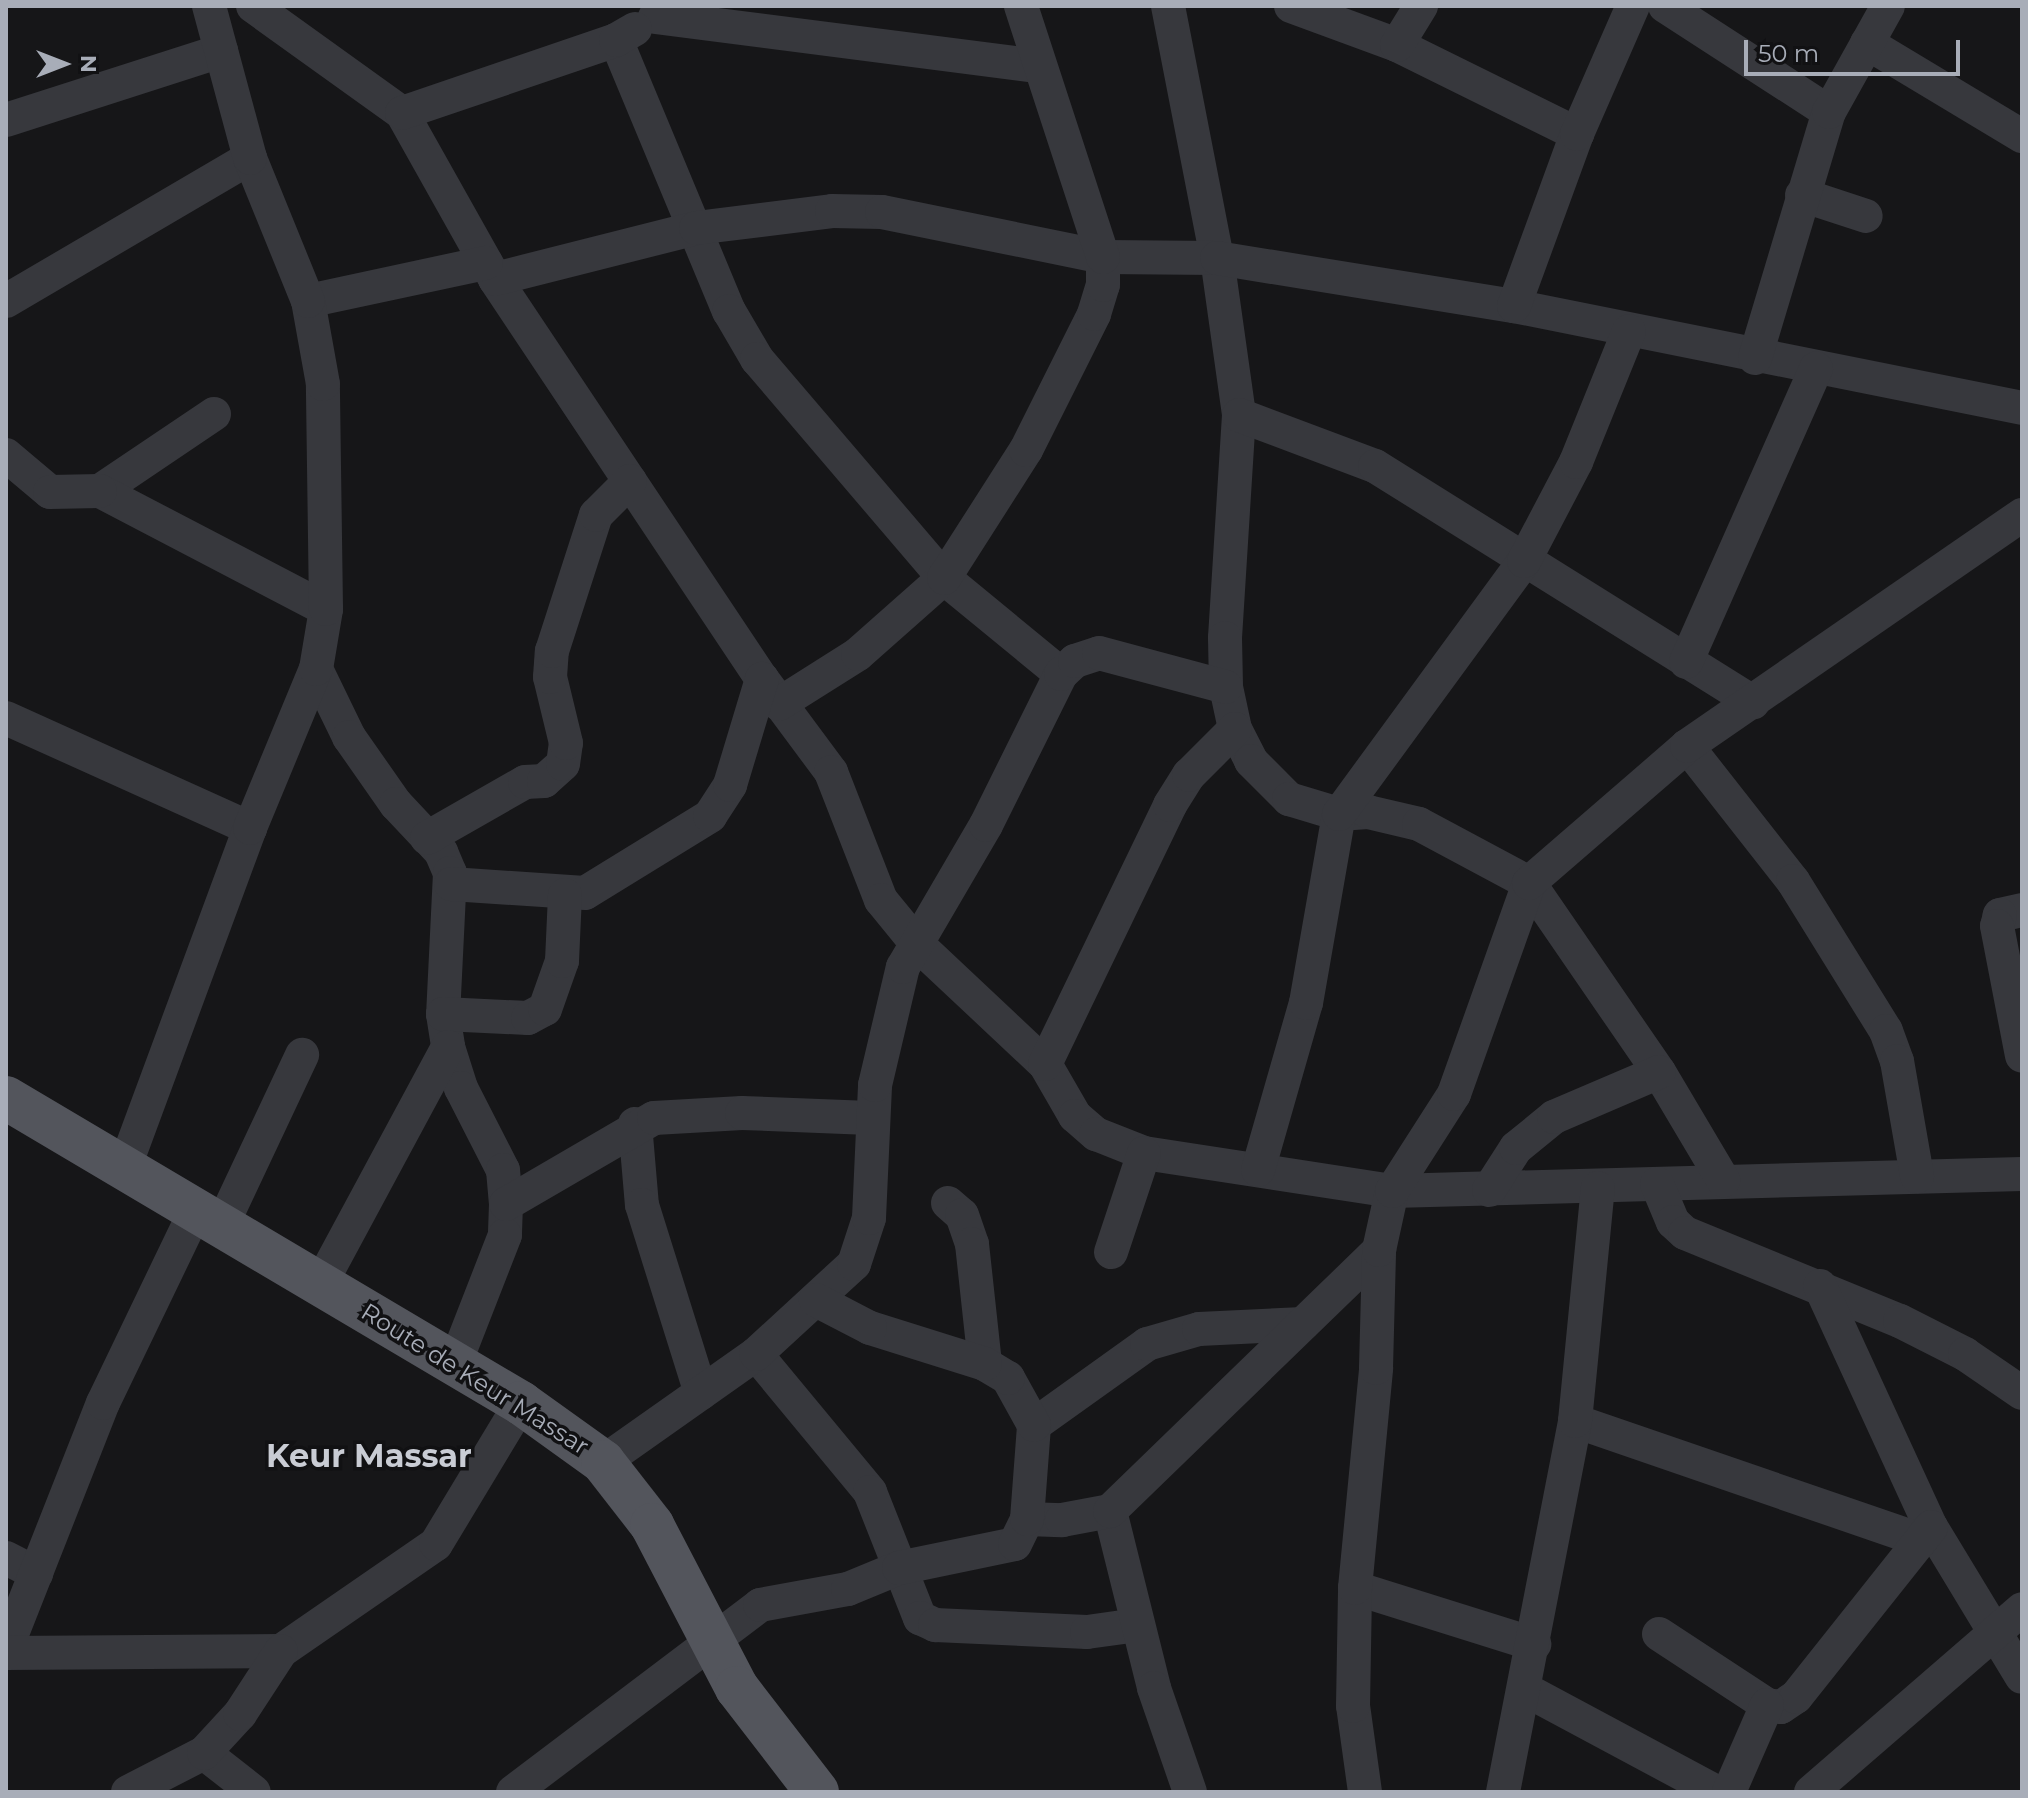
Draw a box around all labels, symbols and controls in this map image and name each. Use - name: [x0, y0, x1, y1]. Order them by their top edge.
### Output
- north arrow: [24, 24, 104, 104]
- scale bar: [1748, 24, 1964, 74]
- text: 50 m: [1758, 39, 1819, 68]
- text: N: [75, 55, 102, 73]
- street label: Route de Keur Massar: [356, 1297, 594, 1461]
- district label: Keur Massar: [266, 1437, 472, 1475]

